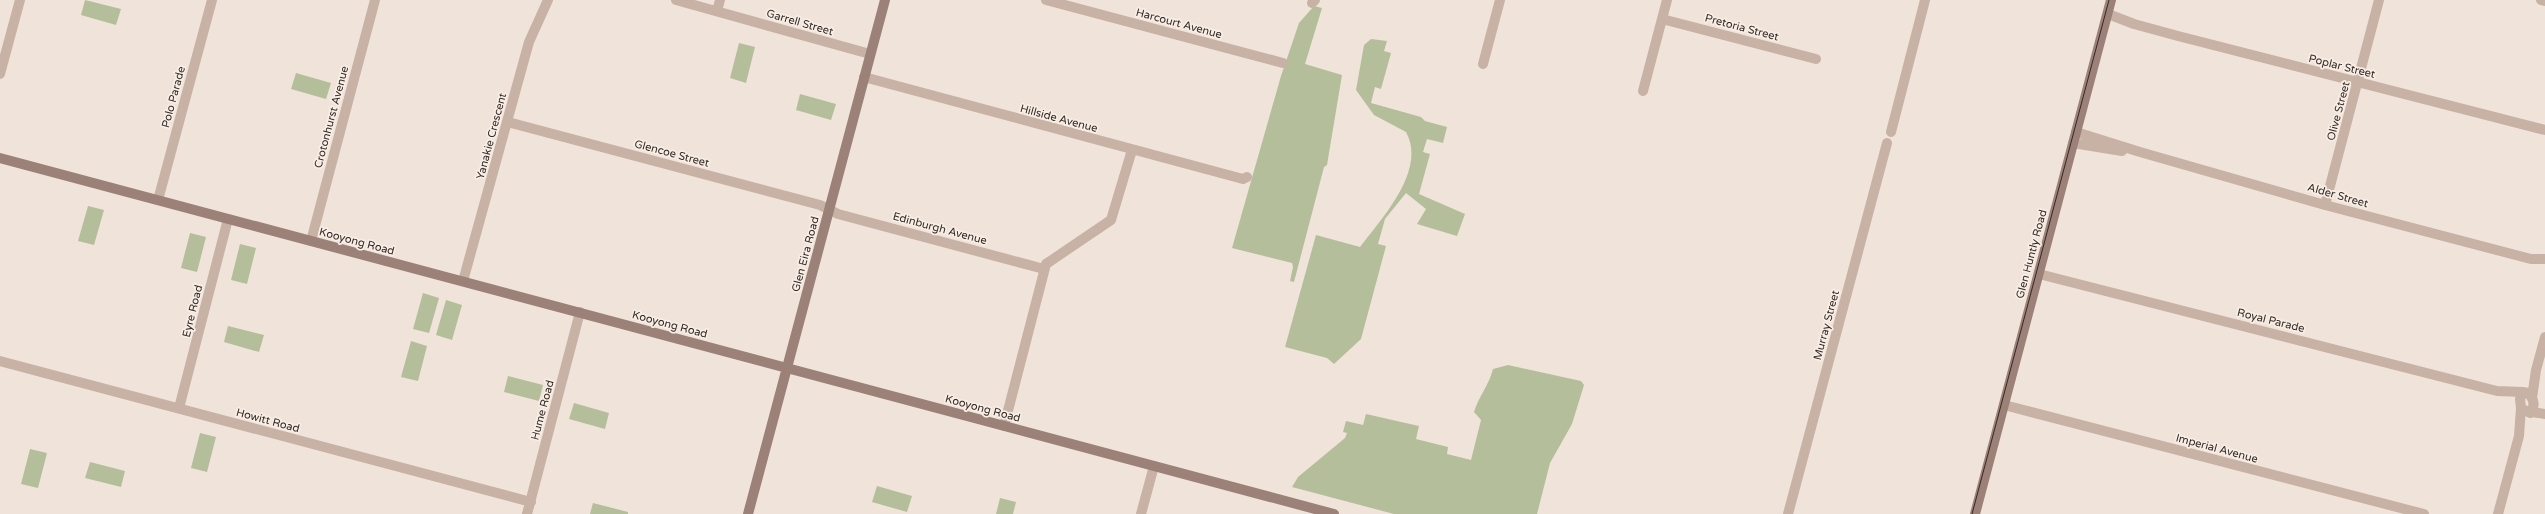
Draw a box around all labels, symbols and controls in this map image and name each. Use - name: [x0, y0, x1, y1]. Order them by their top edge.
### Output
- street label: Harcourt Avenue: [1134, 6, 1223, 41]
- street label: Garrell Street: [765, 7, 835, 38]
- street label: Pretoria Street: [1704, 11, 1780, 44]
- street label: Poplar Street: [2307, 52, 2377, 81]
- street label: Polo Parade: [159, 65, 188, 129]
- street label: Crotonhurst Avenue: [312, 65, 351, 170]
- street label: Olive Street: [2324, 80, 2353, 142]
- street label: Yanakie Crescent: [474, 91, 509, 181]
- street label: Hillside Avenue: [1019, 102, 1099, 135]
- street label: Glencoe Street: [633, 137, 711, 170]
- street label: Alder Street: [2306, 181, 2370, 210]
- street label: Glen Huntly Road: [2013, 208, 2050, 300]
- street label: Edinburgh Avenue: [891, 210, 988, 247]
- street label: Glen Eira Road: [789, 215, 822, 293]
- street label: Kooyong Road: [318, 225, 396, 258]
- street label: Eyre Road: [180, 284, 205, 339]
- street label: Murray Street: [1811, 289, 1842, 362]
- street label: Royal Parade: [2236, 306, 2306, 335]
- street label: Kooyong Road: [631, 308, 709, 341]
- street label: Hume Road: [528, 379, 557, 442]
- street label: Kooyong Road: [944, 392, 1022, 425]
- street label: Howitt Road: [235, 406, 301, 435]
- street label: Imperial Avenue: [2174, 431, 2259, 466]

